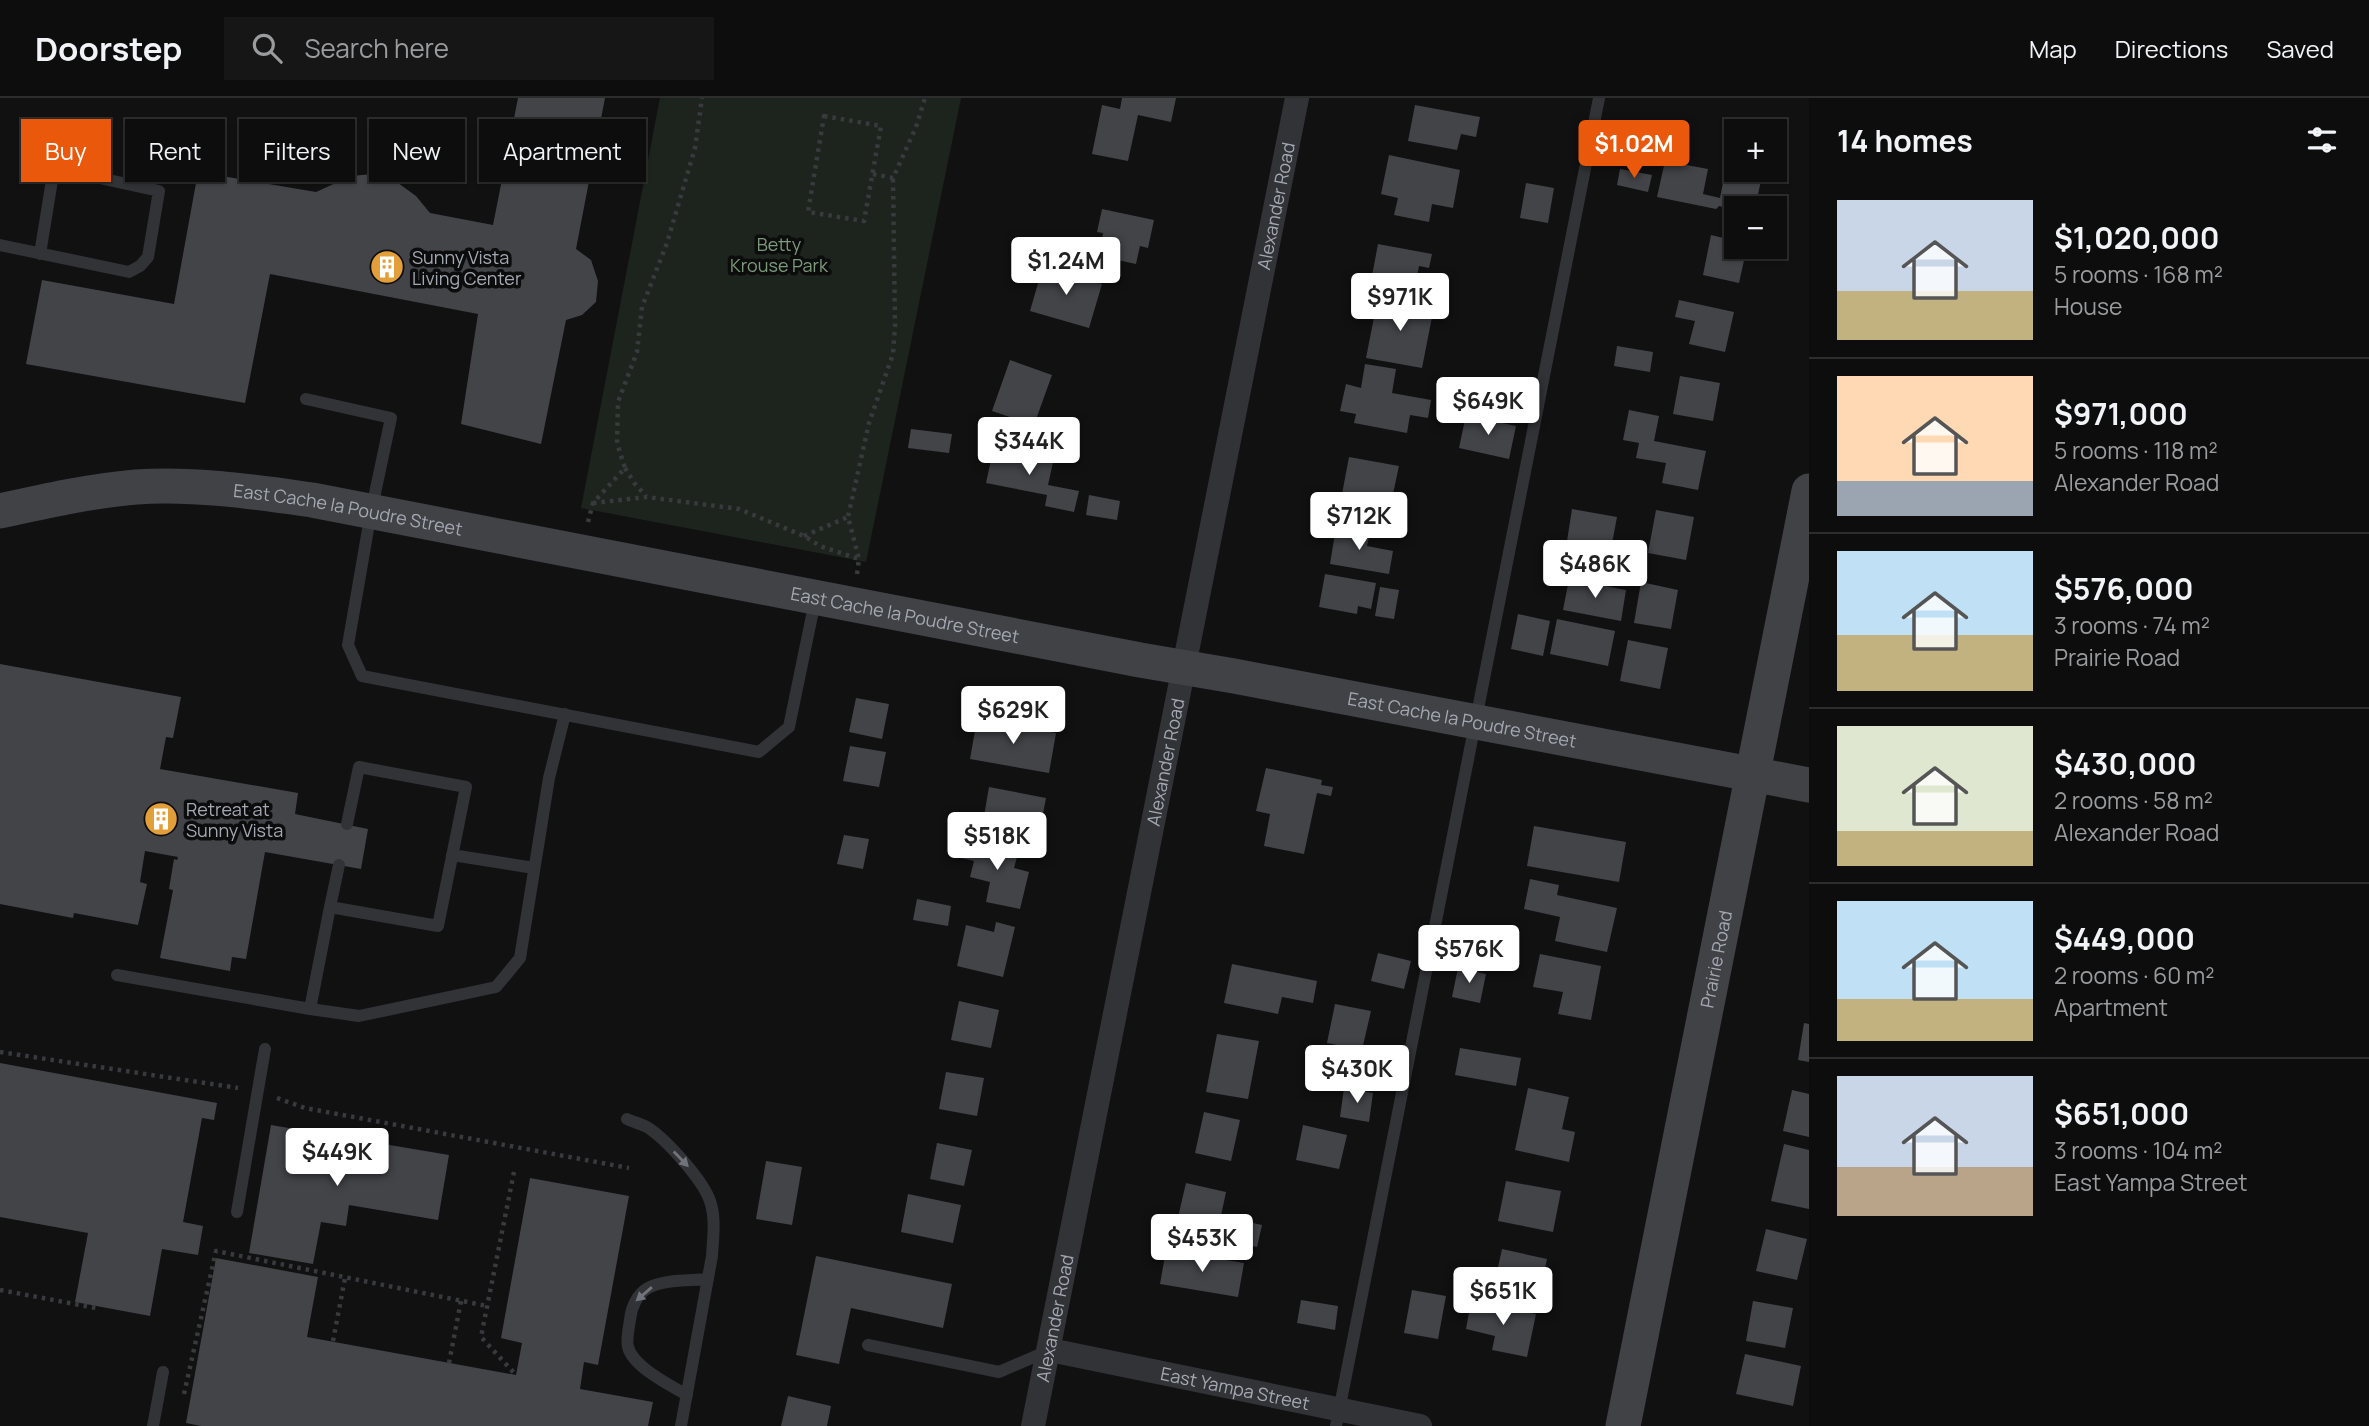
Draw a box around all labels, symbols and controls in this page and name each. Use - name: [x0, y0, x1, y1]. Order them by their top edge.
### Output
- search box: [224, 17, 714, 80]
- text: Doorstep: [35, 26, 182, 71]
- icon: search: [248, 29, 286, 67]
- text: Search here: [304, 30, 449, 66]
- text: Map: [2029, 32, 2077, 65]
- text: Directions: [2115, 32, 2228, 65]
- text: Saved: [2266, 32, 2334, 65]
- chip: Buy: [21, 119, 111, 182]
- chip: Rent: [125, 119, 225, 182]
- chip: Filters: [239, 119, 355, 182]
- chip: New: [369, 119, 465, 182]
- chip: Apartment: [479, 119, 646, 182]
- map controls: [1724, 119, 1787, 259]
- button: +: [1724, 119, 1787, 182]
- pin: $1.02M: [1577, 120, 1691, 180]
- text: 14 homes: [1837, 120, 1973, 161]
- icon: filters: [2303, 121, 2341, 159]
- text: $1.02M: [1594, 127, 1674, 159]
- street label: Alexander Road: [1251, 140, 1300, 272]
- button: −: [1724, 196, 1787, 259]
- text: $1,020,000: [2054, 217, 2220, 258]
- icon: home: [1893, 228, 1977, 312]
- park label: Betty Krouse Park: [730, 232, 829, 277]
- pin: $1.24M: [1009, 238, 1123, 297]
- text: $1.24M: [1027, 244, 1105, 276]
- place label: Sunny Vista Living Center: [412, 245, 522, 290]
- building icon: Sunny Vista Living Center: [368, 248, 406, 286]
- text: 5 rooms · 168 m²: [2054, 258, 2223, 290]
- pin: $971K: [1351, 274, 1449, 333]
- text: $971K: [1367, 280, 1433, 312]
- text: House: [2054, 290, 2123, 322]
- pin: $649K: [1439, 378, 1537, 437]
- text: $649K: [1452, 384, 1524, 416]
- text: $971,000: [2054, 393, 2188, 434]
- icon: home: [1893, 404, 1977, 488]
- pin: $344K: [980, 418, 1078, 477]
- text: $344K: [994, 424, 1064, 456]
- text: 5 rooms · 118 m²: [2054, 434, 2218, 466]
- text: Alexander Road: [2054, 466, 2219, 498]
- street label: East Cache la Poudre Street: [232, 478, 465, 541]
- pin: $712K: [1310, 492, 1408, 552]
- text: $712K: [1326, 499, 1392, 531]
- pin: $486K: [1546, 540, 1644, 600]
- text: $486K: [1559, 547, 1631, 579]
- text: $576,000: [2054, 568, 2193, 609]
- icon: home: [1893, 579, 1977, 663]
- street label: East Cache la Poudre Street: [789, 581, 1021, 648]
- text: 3 rooms · 74 m²: [2054, 609, 2210, 641]
- text: Prairie Road: [2054, 641, 2180, 673]
- pin: $629K: [964, 686, 1062, 746]
- street label: East Cache la Poudre Street: [1346, 686, 1579, 753]
- text: $629K: [977, 693, 1049, 725]
- street label: Alexander Road: [1141, 696, 1189, 828]
- text: $430,000: [2054, 743, 2197, 784]
- icon: home: [1893, 754, 1977, 838]
- text: 2 rooms · 58 m²: [2054, 784, 2213, 816]
- place label: Retreat at Sunny Vista: [186, 797, 283, 842]
- building icon: Retreat at Sunny Vista: [142, 800, 180, 838]
- pin: $518K: [948, 812, 1046, 872]
- text: Alexander Road: [2054, 816, 2219, 848]
- text: $518K: [964, 819, 1030, 851]
- street label: Prairie Road: [1694, 908, 1737, 1010]
- text: $449,000: [2054, 918, 2195, 959]
- pin: $576K: [1420, 926, 1518, 985]
- icon: home: [1893, 929, 1977, 1013]
- text: $576K: [1434, 932, 1504, 964]
- text: 2 rooms · 60 m²: [2054, 959, 2215, 991]
- text: Apartment: [2054, 991, 2168, 1023]
- pin: $430K: [1308, 1046, 1406, 1105]
- text: $430K: [1321, 1052, 1393, 1084]
- text: $651,000: [2054, 1093, 2189, 1134]
- icon: home: [1893, 1104, 1977, 1188]
- pin: $449K: [288, 1128, 386, 1188]
- text: 3 rooms · 104 m²: [2054, 1134, 2222, 1166]
- text: $449K: [302, 1135, 372, 1167]
- one-way arrow: [672, 1150, 688, 1167]
- text: East Yampa Street: [2054, 1166, 2248, 1198]
- pin: $453K: [1153, 1214, 1251, 1274]
- text: $453K: [1167, 1221, 1237, 1253]
- street label: Alexander Road: [1030, 1252, 1079, 1384]
- pin: $651K: [1454, 1268, 1552, 1327]
- text: $651K: [1469, 1274, 1537, 1306]
- one-way arrow: [635, 1287, 653, 1302]
- street label: East Yampa Street: [1158, 1361, 1312, 1415]

